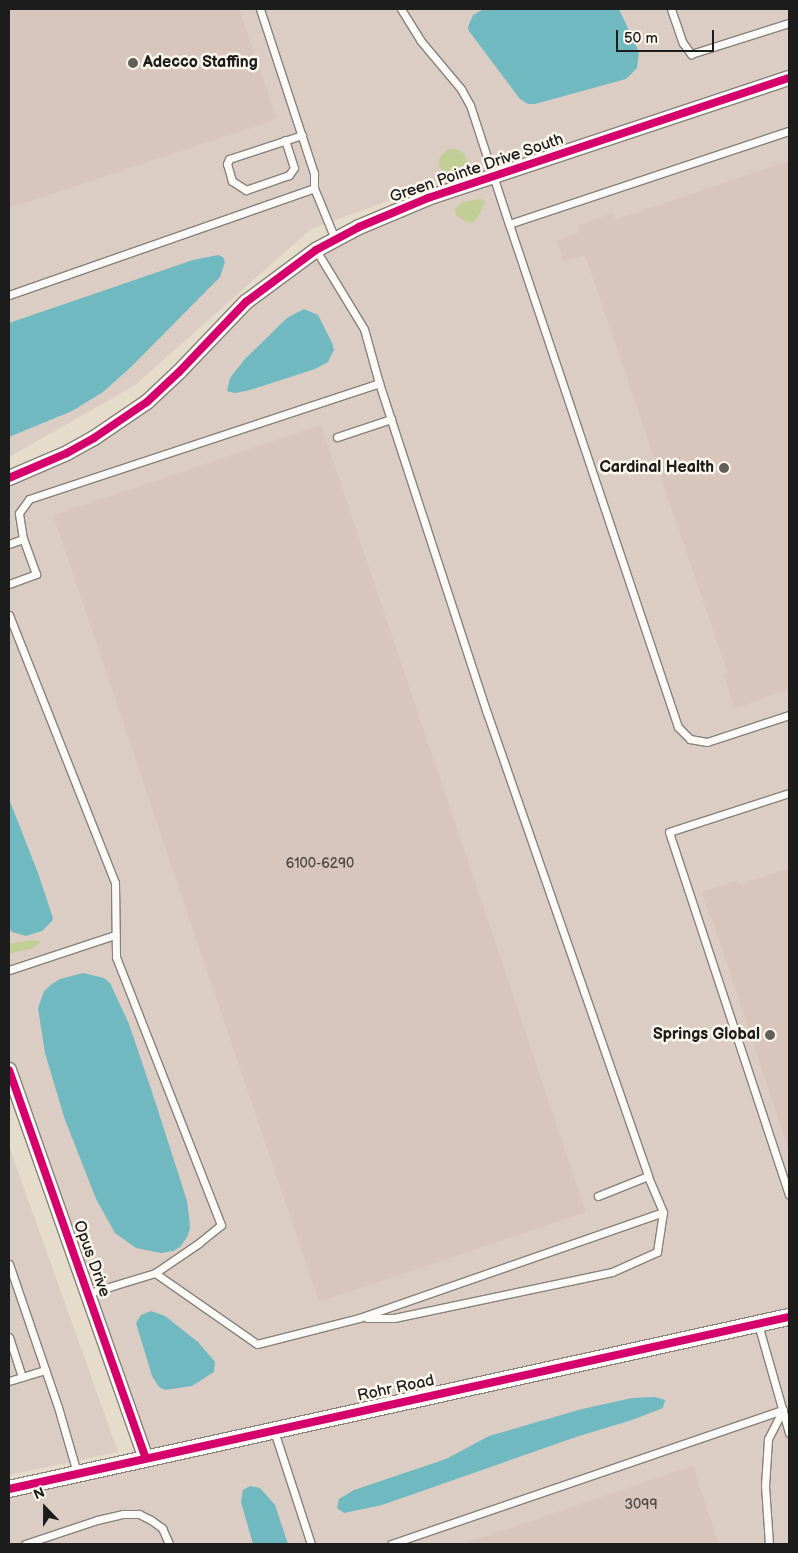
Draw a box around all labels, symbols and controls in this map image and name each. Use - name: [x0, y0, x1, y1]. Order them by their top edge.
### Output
- scale bar: [618, 20, 716, 52]
- text: 50 m: [624, 29, 658, 48]
- place label: Adecco Staffing: [143, 53, 258, 73]
- marker: Adecco Staffing: [127, 57, 139, 69]
- street label: Green Pointe Drive South: [388, 130, 566, 208]
- place label: Cardinal Health: [599, 458, 714, 478]
- marker: Cardinal Health: [718, 462, 730, 474]
- house number: 6100-6290: [286, 856, 354, 872]
- place label: Springs Global: [653, 1025, 760, 1045]
- marker: Springs Global: [764, 1029, 776, 1041]
- street label: Opus Drive: [68, 1218, 114, 1300]
- street label: Rohr Road: [356, 1371, 436, 1407]
- north arrow: [20, 1483, 70, 1533]
- text: N: [31, 1484, 47, 1503]
- house number: 3099: [624, 1497, 658, 1513]

